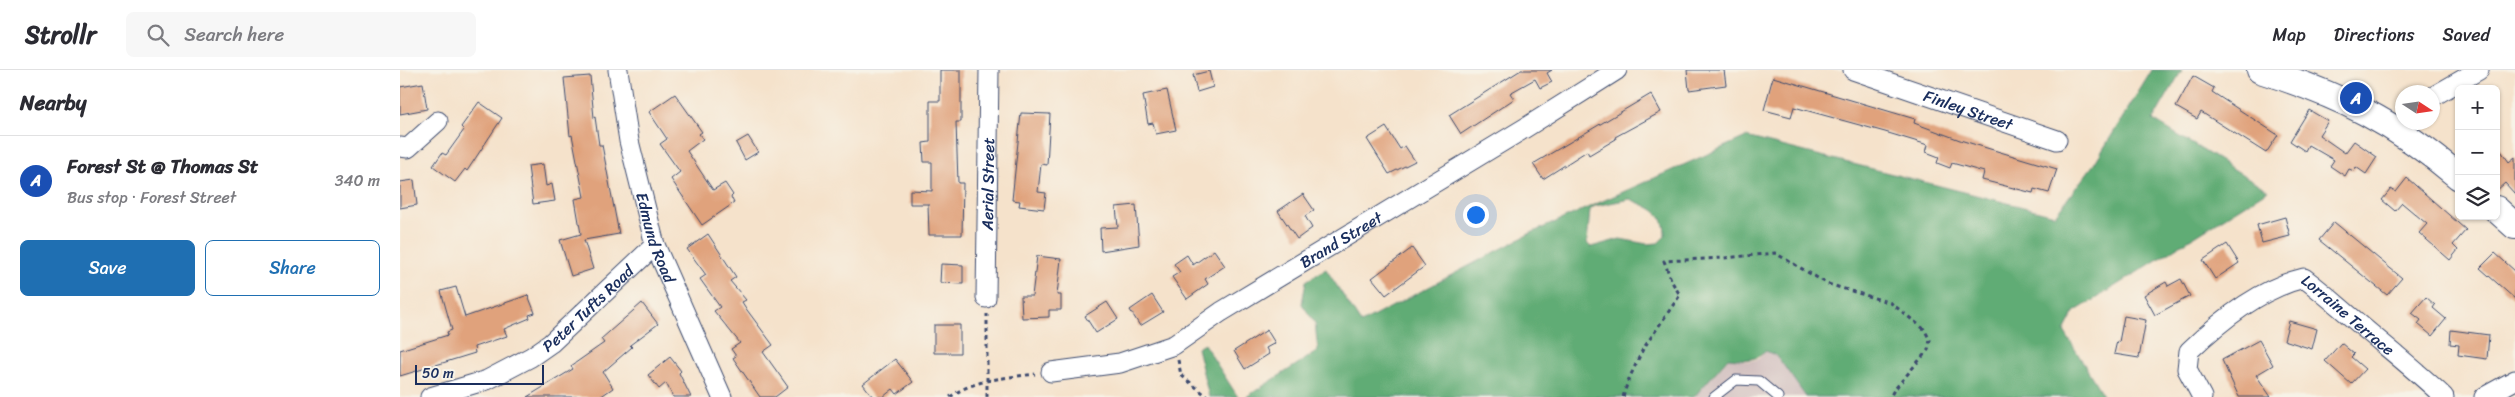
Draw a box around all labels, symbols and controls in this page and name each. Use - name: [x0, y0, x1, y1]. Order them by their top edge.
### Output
- search box: [126, 12, 476, 57]
- text: Strollr: [25, 14, 96, 56]
- text: Search here: [184, 18, 284, 51]
- text: Map: [2273, 19, 2306, 51]
- text: Directions: [2334, 19, 2415, 51]
- text: Saved: [2443, 19, 2490, 51]
- icon: search: [144, 21, 172, 49]
- pin: A: [2340, 79, 2372, 117]
- street label: Finley Street: [1920, 81, 2017, 139]
- text: Nearby: [20, 84, 86, 122]
- north arrow: [2395, 85, 2440, 130]
- map controls: [2455, 85, 2500, 220]
- button: +: [2455, 85, 2500, 130]
- button: −: [2455, 130, 2500, 175]
- street label: Aerial Street: [973, 137, 1003, 232]
- text: Forest St @ Thomas St: [67, 150, 258, 183]
- text: A: [31, 166, 41, 195]
- text: 340 m: [335, 166, 380, 195]
- button: layers: [2455, 175, 2500, 220]
- text: Bus stop · Forest Street: [67, 183, 236, 212]
- street label: Edmund Road: [627, 189, 685, 289]
- your location: [1463, 202, 1489, 228]
- street label: Brand Street: [1294, 203, 1389, 276]
- button: Save: [20, 240, 195, 296]
- button: Share: [205, 240, 380, 296]
- street label: Peter Tufts Road: [536, 257, 642, 360]
- street label: Lorraine Terrace: [2295, 267, 2401, 363]
- text: 50 m: [422, 361, 454, 386]
- scale bar: [415, 362, 544, 385]

